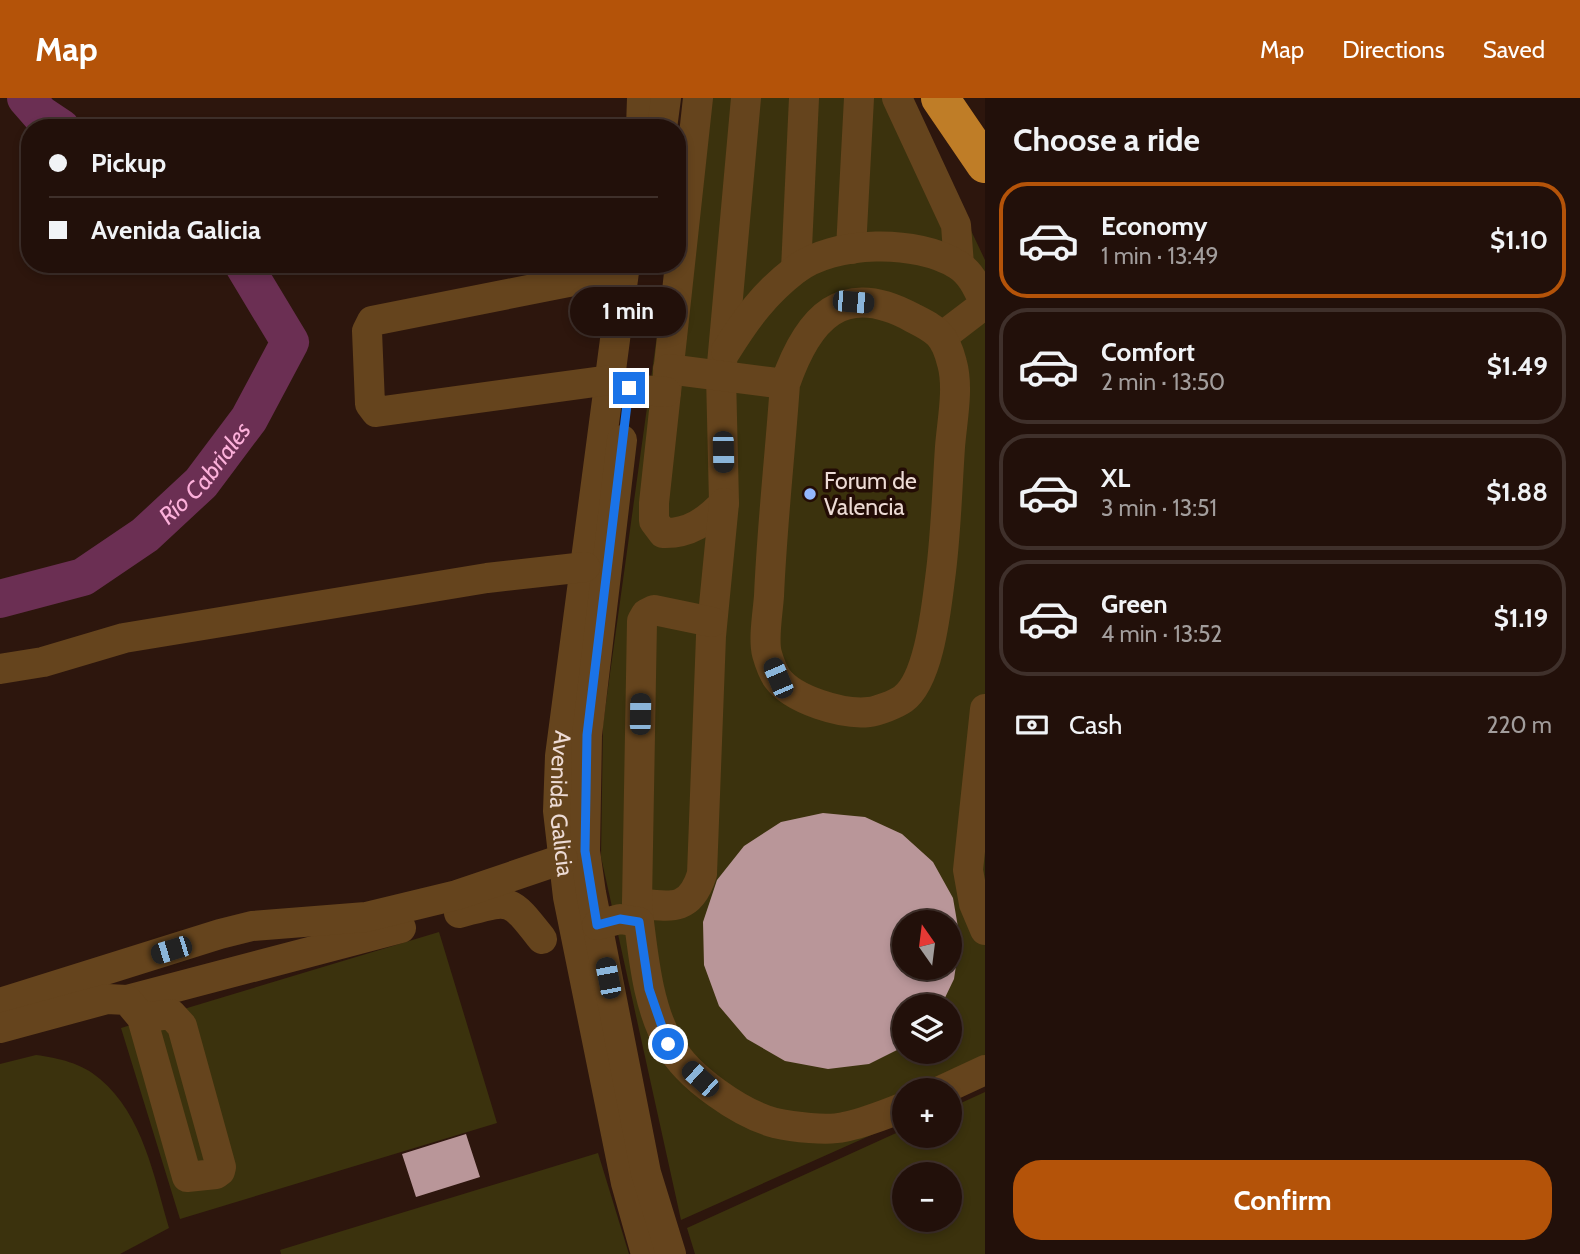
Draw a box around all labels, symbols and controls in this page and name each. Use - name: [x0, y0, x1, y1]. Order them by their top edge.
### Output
- text: Map: [35, 29, 98, 69]
- text: Map: [1260, 35, 1304, 64]
- text: Directions: [1342, 35, 1445, 64]
- text: Saved: [1483, 35, 1545, 64]
- text: Choose a ride: [1013, 120, 1200, 159]
- text: Pickup: [91, 147, 166, 179]
- icon: car: [1017, 209, 1080, 272]
- text: Economy: [1101, 210, 1207, 242]
- text: Avenida Galicia: [91, 214, 261, 246]
- text: $1.10: [1490, 224, 1548, 256]
- text: 1 min · 13:49: [1101, 242, 1218, 270]
- callout: 1 min: [571, 286, 687, 336]
- car: [832, 290, 875, 314]
- text: 1 min: [602, 297, 654, 325]
- icon: car: [1017, 335, 1080, 398]
- text: Comfort: [1101, 336, 1195, 368]
- text: $1.49: [1487, 350, 1548, 382]
- text: 2 min · 13:50: [1101, 368, 1225, 396]
- route end: [613, 372, 645, 404]
- water label: Río Cabriales: [152, 416, 256, 530]
- car: [713, 431, 734, 473]
- icon: car: [1017, 461, 1080, 524]
- text: XL: [1101, 462, 1130, 494]
- place label: Forum de Valencia: [824, 467, 917, 521]
- text: $1.88: [1486, 476, 1548, 508]
- marker: Forum de Valencia: [802, 486, 818, 502]
- text: 3 min · 13:51: [1101, 494, 1217, 522]
- icon: car: [1017, 587, 1080, 650]
- text: Green: [1101, 588, 1168, 620]
- text: $1.19: [1494, 602, 1548, 634]
- text: 4 min · 13:52: [1101, 620, 1222, 648]
- car: [761, 655, 796, 701]
- car: [630, 693, 651, 735]
- icon: cash: [1013, 706, 1051, 744]
- text: Cash: [1069, 709, 1122, 741]
- text: 220 m: [1486, 711, 1552, 739]
- street label: Avenida Galicia: [544, 729, 580, 878]
- north arrow: [892, 910, 962, 980]
- map controls: [892, 910, 962, 1232]
- car: [148, 934, 195, 966]
- car: [594, 955, 623, 1001]
- button: layers: [892, 994, 962, 1064]
- route start: [652, 1028, 684, 1060]
- car: [678, 1057, 723, 1101]
- button: +: [892, 1078, 962, 1148]
- button: Confirm: [1013, 1160, 1552, 1240]
- button: −: [892, 1162, 962, 1232]

